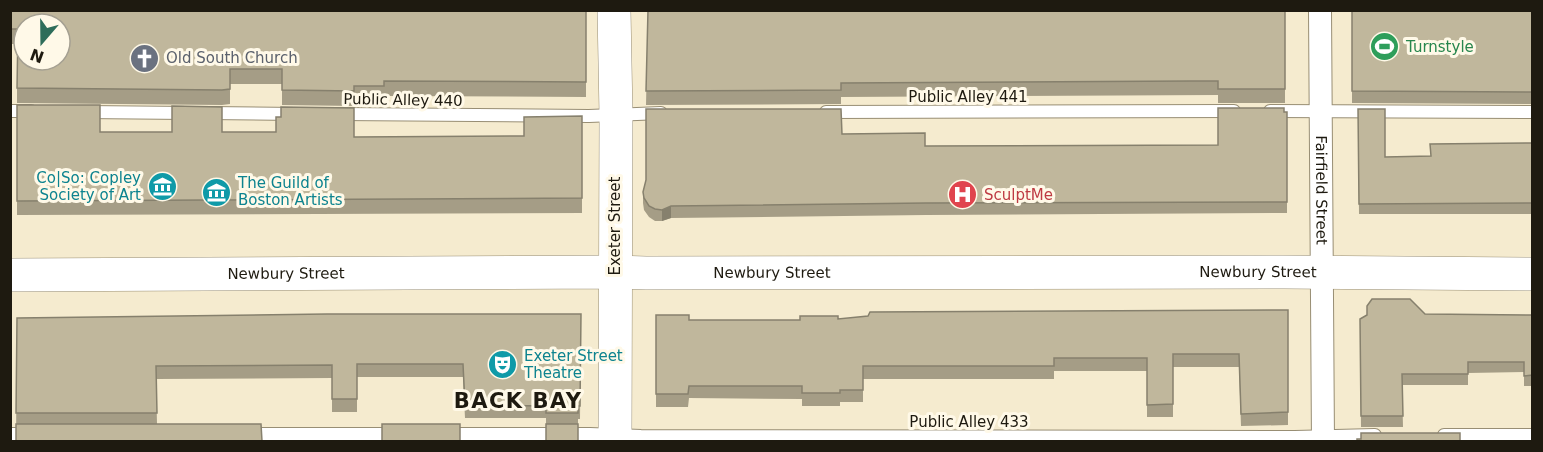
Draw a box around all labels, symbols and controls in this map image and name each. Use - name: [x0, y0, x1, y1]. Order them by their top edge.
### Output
- north arrow: [12, 12, 72, 72]
- sports icon: Turnstyle: [1369, 31, 1401, 63]
- place label: Turnstyle: [1405, 38, 1474, 56]
- church icon: Old South Church: [129, 42, 161, 74]
- text: N: [27, 44, 47, 67]
- place label: Old South Church: [166, 49, 298, 67]
- street label: Public Alley 441: [908, 88, 1028, 106]
- street label: Public Alley 440: [343, 90, 463, 110]
- street label: Fairfield Street: [1312, 135, 1331, 245]
- place label: Co|So: Copley Society of Art: [36, 169, 141, 204]
- museum icon: Co|So: Copley Society of Art: [146, 171, 178, 203]
- place label: The Guild of Boston Artists: [237, 174, 343, 209]
- museum icon: The Guild of Boston Artists: [201, 176, 233, 208]
- street label: Exeter Street: [606, 177, 624, 275]
- hospital icon: SculptMe: [947, 179, 979, 211]
- place label: SculptMe: [984, 186, 1053, 204]
- street label: Newbury Street: [1199, 263, 1317, 281]
- street label: Newbury Street: [227, 264, 345, 283]
- street label: Newbury Street: [713, 264, 831, 282]
- place label: Exeter Street Theatre: [523, 347, 623, 382]
- theatre icon: Exeter Street Theatre: [487, 349, 519, 381]
- district label: BACK BAY: [454, 389, 582, 413]
- street label: Public Alley 433: [909, 413, 1029, 431]

